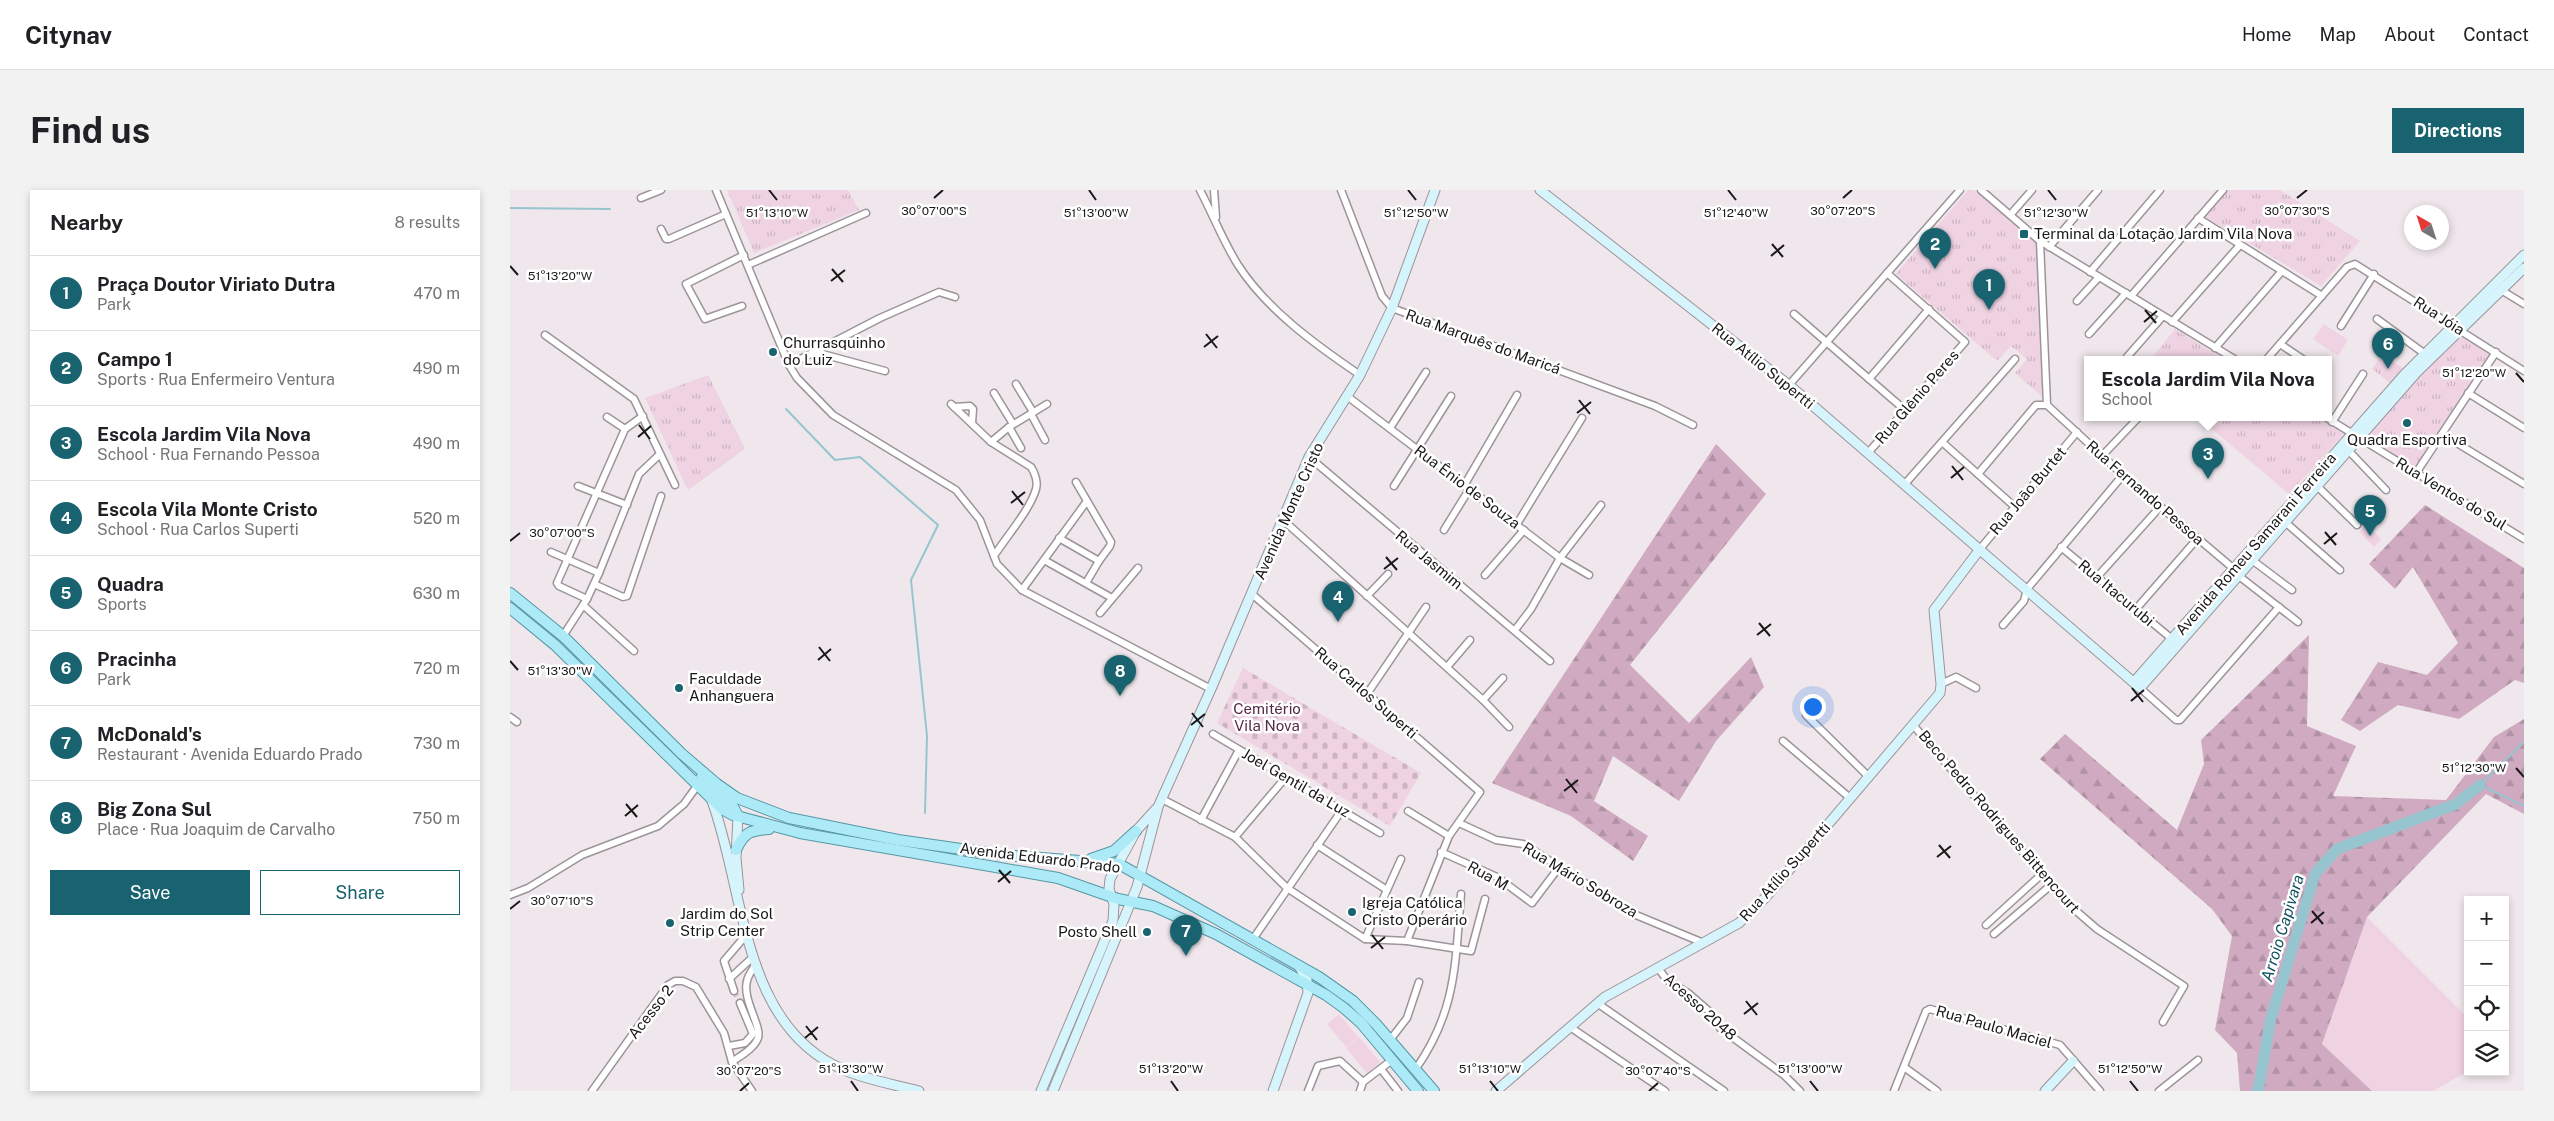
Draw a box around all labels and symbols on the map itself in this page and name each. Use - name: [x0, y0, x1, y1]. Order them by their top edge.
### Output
- text: 30°07'00"S: [901, 204, 967, 218]
- text: 30°07'20"S: [1810, 204, 1876, 218]
- text: 30°07'30"S: [2264, 204, 2330, 218]
- north arrow: [2404, 205, 2449, 250]
- text: 51°13'10"W: [746, 206, 809, 220]
- text: 51°13'00"W: [1064, 206, 1129, 220]
- text: 51°12'50"W: [1384, 206, 1449, 220]
- text: 51°12'40"W: [1704, 206, 1769, 220]
- text: 51°12'30"W: [2024, 206, 2089, 220]
- place label: Terminal da Lotação Jardim Vila Nova: [2034, 225, 2292, 242]
- pin: 2: [1919, 228, 1951, 269]
- marker: Terminal da Lotação Jardim Vila Nova: [2018, 228, 2030, 240]
- text: 51°13'20"W: [528, 269, 593, 283]
- pin: 1: [1973, 269, 2005, 310]
- street label: Rua Jóia: [2411, 293, 2468, 338]
- street label: Rua Marquês do Maricá: [1403, 306, 1563, 377]
- street label: Rua Atílio Supertti: [1709, 319, 1818, 412]
- pin: 6: [2372, 328, 2404, 369]
- place label: Churrasquinho do Luiz: [783, 334, 885, 368]
- marker: Churrasquinho do Luiz: [767, 346, 779, 358]
- street label: Rua Glênio Peres: [1871, 346, 1962, 447]
- text: 51°12'20"W: [2442, 366, 2507, 380]
- marker: Quadra Esportiva: [2401, 417, 2413, 429]
- place label: Quadra Esportiva: [2347, 431, 2467, 448]
- street label: Rua Fernando Pessoa: [2083, 437, 2208, 548]
- pin: 3: [2192, 438, 2224, 479]
- street label: Avenida Monte Cristo: [1251, 440, 1326, 582]
- street label: Rua Ênio de Souza: [1411, 441, 1523, 532]
- street label: Rua João Burtet: [1986, 443, 2069, 538]
- street label: Avenida Romeu Samarani Ferreira: [2172, 449, 2339, 638]
- street label: Rua Ventos do Sul: [2393, 454, 2510, 533]
- pin: 5: [2354, 495, 2386, 536]
- text: 30°07'00"S: [529, 526, 595, 540]
- street label: Rua Jasmim: [1392, 527, 1466, 593]
- street label: Rua Itacurubi: [2075, 556, 2157, 629]
- pin: 4: [1322, 581, 1354, 622]
- street label: Rua Carlos Superti: [1312, 643, 1421, 742]
- pin: 8: [1104, 655, 1136, 696]
- text: 51°13'30"W: [528, 664, 593, 678]
- place label: Faculdade Anhanguera: [689, 670, 774, 704]
- marker: Faculdade Anhanguera: [673, 682, 685, 694]
- your location: [1800, 694, 1826, 720]
- park label: Cemitério Vila Nova: [1233, 700, 1301, 734]
- street label: Beco Pedro Rodrigues Bittencourt: [1915, 727, 2083, 917]
- street label: Joel Gentil da Luz: [1239, 745, 1353, 820]
- text: 51°12'30"W: [2442, 761, 2507, 775]
- street label: Rua Atílio Supertti: [1736, 819, 1833, 924]
- street label: Avenida Eduardo Prado: [959, 839, 1121, 876]
- street label: Rua Mário Sobroza: [1520, 839, 1641, 921]
- street label: Rua M: [1465, 857, 1512, 894]
- water label: Arroio Capivara: [2257, 873, 2308, 984]
- text: 30°07'10"S: [530, 894, 594, 908]
- place label: Igreja Católica Cristo Operário: [1362, 894, 1467, 928]
- place label: Jardim do Sol Strip Center: [680, 905, 773, 939]
- marker: Igreja Católica Cristo Operário: [1346, 906, 1358, 918]
- pin: 7: [1170, 915, 1202, 956]
- marker: Jardim do Sol Strip Center: [664, 917, 676, 929]
- place label: Posto Shell: [1058, 923, 1137, 940]
- marker: Posto Shell: [1141, 926, 1153, 938]
- street label: Acesso 2048: [1661, 970, 1740, 1044]
- street label: Acesso 2: [624, 982, 677, 1042]
- street label: Rua Paulo Maciel: [1934, 1002, 2054, 1051]
- text: 51°13'30"W: [819, 1062, 884, 1076]
- text: 51°13'20"W: [1139, 1062, 1204, 1076]
- text: 51°13'10"W: [1459, 1062, 1522, 1076]
- text: 51°13'00"W: [1778, 1062, 1843, 1076]
- text: 51°12'50"W: [2098, 1062, 2163, 1076]
- text: 30°07'20"S: [716, 1064, 782, 1078]
- text: 30°07'40"S: [1625, 1064, 1691, 1078]

